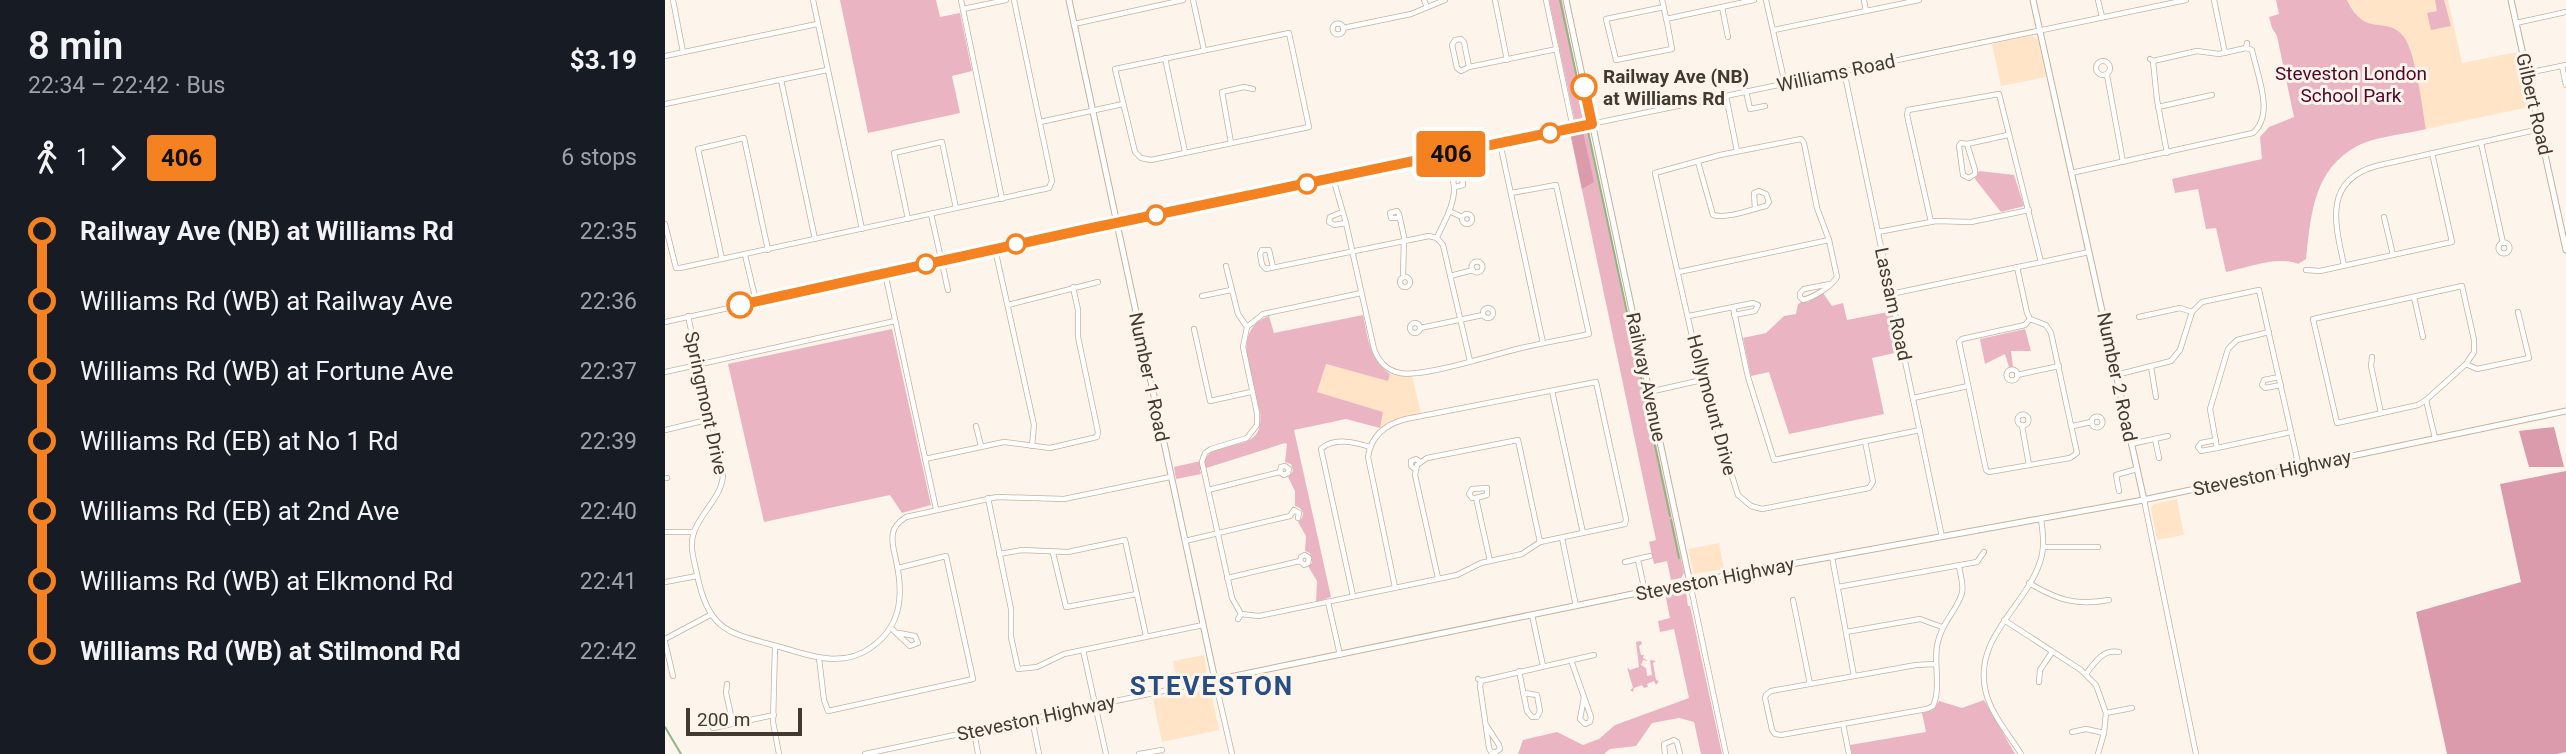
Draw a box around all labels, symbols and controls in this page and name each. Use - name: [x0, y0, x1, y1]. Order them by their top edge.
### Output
- text: 8 min: [28, 24, 123, 68]
- text: $3.19: [570, 45, 637, 75]
- street label: Williams Road: [1775, 49, 1897, 97]
- street label: Gilbert Road: [2511, 51, 2557, 157]
- park label: Steveston London School Park: [2275, 62, 2427, 107]
- place label: Railway Ave (NB) at Williams Rd: [1603, 65, 1749, 110]
- text: 22:34 – 22:42 · Bus: [28, 72, 225, 99]
- marker: Railway Ave (NB) at Williams Rd: [1571, 74, 1597, 100]
- unlabelled marker: [1540, 123, 1560, 143]
- line badge: 406: [1411, 131, 1491, 177]
- icon: walk: [28, 139, 66, 177]
- icon: forward: [99, 139, 137, 177]
- text: 406: [1430, 140, 1472, 168]
- text: 1: [76, 144, 89, 171]
- text: 406: [161, 144, 202, 172]
- text: 6 stops: [561, 144, 637, 171]
- unlabelled marker: [1297, 174, 1317, 194]
- unlabelled marker: [1146, 205, 1166, 225]
- text: Railway Ave (NB) at Williams Rd: [80, 216, 454, 246]
- text: 22:35: [580, 218, 637, 245]
- unlabelled marker: [1006, 234, 1026, 254]
- street label: Lassam Road: [1870, 245, 1916, 363]
- unlabelled marker: [916, 254, 936, 274]
- text: Williams Rd (WB) at Railway Ave: [80, 286, 453, 316]
- text: 22:36: [580, 288, 637, 315]
- unlabelled marker: [727, 292, 753, 318]
- street label: Number 1 Road: [1124, 310, 1174, 444]
- street label: Railway Avenue: [1621, 310, 1671, 444]
- street label: Number 2 Road: [2092, 310, 2142, 444]
- street label: Springmont Drive: [680, 329, 732, 477]
- street label: Hollymount Drive: [1682, 332, 1742, 478]
- text: Williams Rd (WB) at Fortune Ave: [80, 356, 454, 386]
- text: 22:37: [580, 358, 637, 385]
- text: Williams Rd (EB) at No 1 Rd: [80, 426, 398, 456]
- text: 22:39: [580, 428, 637, 455]
- street label: Steveston Highway: [2191, 445, 2353, 501]
- text: Williams Rd (EB) at 2nd Ave: [80, 496, 399, 526]
- text: 22:40: [580, 498, 637, 525]
- street label: Steveston Highway: [1634, 552, 1796, 606]
- text: Williams Rd (WB) at Elkmond Rd: [80, 566, 453, 596]
- text: 22:41: [580, 568, 637, 595]
- text: Williams Rd (WB) at Stilmond Rd: [80, 636, 461, 666]
- text: 22:42: [580, 638, 637, 665]
- district label: STEVESTON: [1130, 671, 1294, 701]
- street label: Steveston Highway: [955, 690, 1117, 746]
- scale bar: [686, 705, 801, 737]
- text: 200 m: [697, 708, 750, 731]

